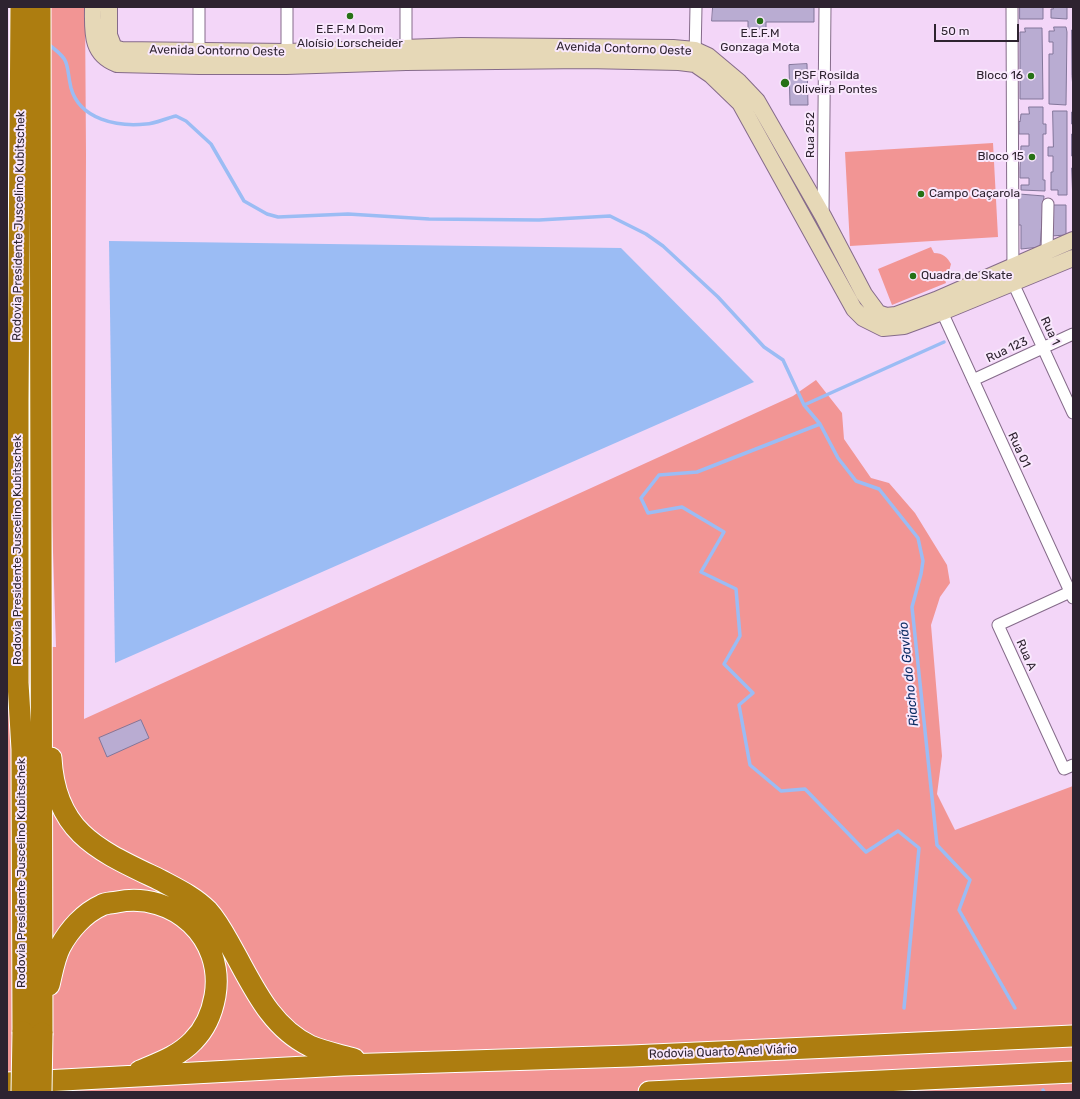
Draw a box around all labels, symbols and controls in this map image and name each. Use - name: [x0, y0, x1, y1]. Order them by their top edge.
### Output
- marker: E.E.F.M Dom Aloísio Lorscheider: [345, 11, 355, 21]
- marker: E.E.F.M Gonzaga Mota: [755, 16, 765, 26]
- scale bar: [936, 16, 1021, 42]
- place label: E.E.F.M Dom Aloísio Lorscheider: [297, 23, 403, 51]
- text: 50 m: [941, 24, 969, 38]
- place label: E.E.F.M Gonzaga Mota: [720, 27, 800, 55]
- street label: Avenida Contorno Oeste: [556, 39, 692, 59]
- street label: Avenida Contorno Oeste: [149, 43, 285, 59]
- place label: PSF Rosilda Oliveira Pontes: [794, 69, 877, 97]
- place label: Bloco 16: [976, 69, 1023, 83]
- marker: Bloco 16: [1026, 71, 1036, 81]
- marker: PSF Rosilda Oliveira Pontes: [779, 77, 791, 89]
- street label: Rodovia Presidente Juscelino Kubitschek: [10, 111, 28, 341]
- street label: Rua 252: [804, 112, 818, 158]
- place label: Bloco 15: [977, 150, 1024, 164]
- marker: Bloco 15: [1027, 152, 1037, 162]
- place label: Campo Caçarola: [929, 187, 1020, 201]
- marker: Campo Caçarola: [916, 189, 926, 199]
- place label: Quadra de Skate: [921, 269, 1012, 283]
- marker: Quadra de Skate: [908, 271, 918, 281]
- street label: Rua 1: [1037, 314, 1063, 348]
- street label: Rua 123: [984, 334, 1030, 366]
- street label: Rua 01: [1005, 430, 1033, 470]
- street label: Rodovia Presidente Juscelino Kubitschek: [11, 435, 25, 665]
- water label: Riacho do Gavião: [896, 621, 922, 727]
- street label: Rua A: [1013, 637, 1039, 673]
- street label: Rodovia Presidente Juscelino Kubitschek: [15, 758, 29, 988]
- street label: Rodovia Quarto Anel Viário: [649, 1042, 797, 1062]

